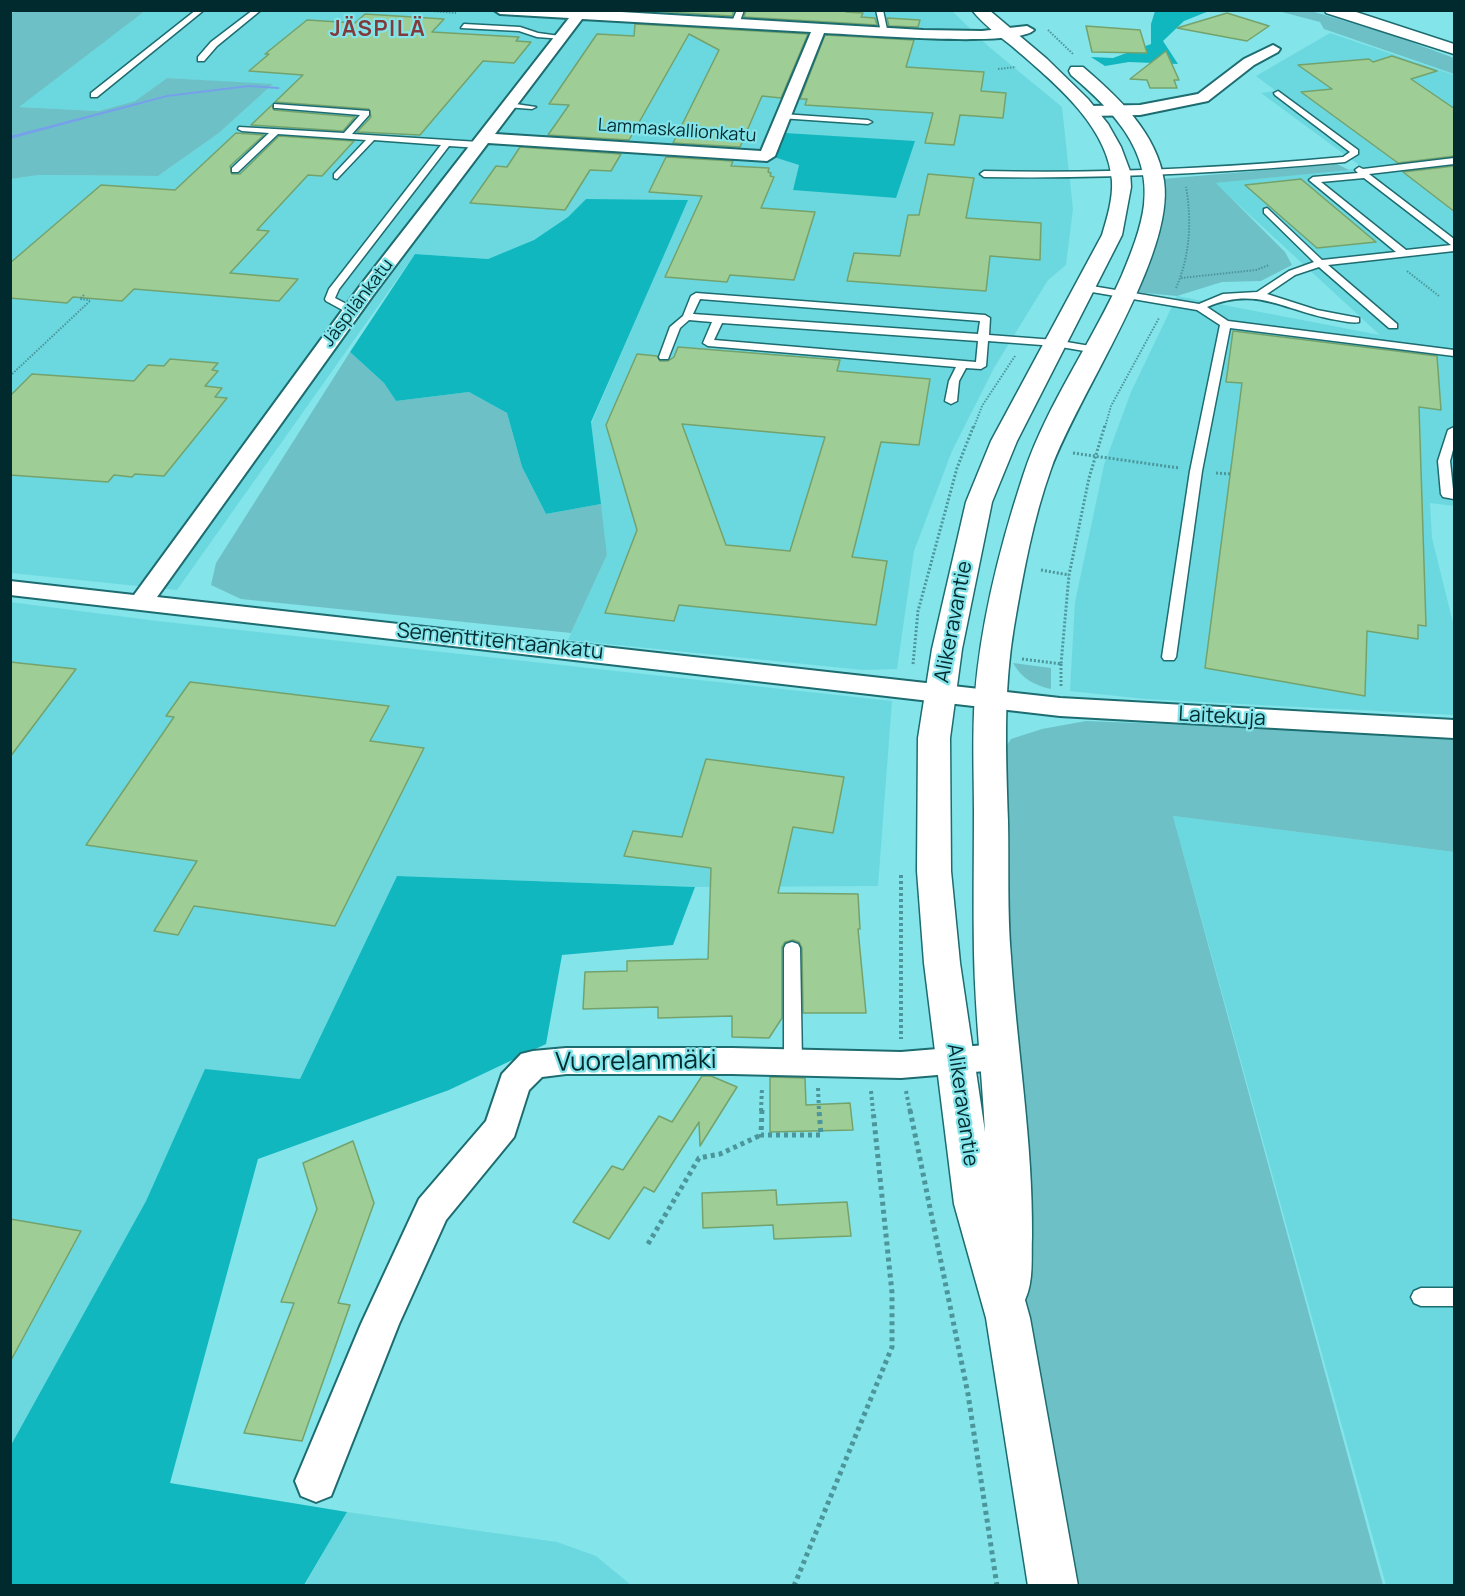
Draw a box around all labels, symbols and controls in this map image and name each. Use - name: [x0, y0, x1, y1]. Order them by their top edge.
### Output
- district label: JÄSPILÄ: [330, 17, 426, 43]
- street label: Lammaskallionkatu: [597, 115, 757, 147]
- street label: Jäspilänkatu: [318, 255, 398, 351]
- street label: Alikeravantie: [930, 559, 978, 685]
- street label: Sementtitehtaankatu: [396, 619, 604, 665]
- street label: Laitekuja: [1178, 702, 1266, 732]
- street label: Alikeravantie: [941, 1042, 983, 1168]
- street label: Vuorelanmäki: [555, 1045, 717, 1079]

